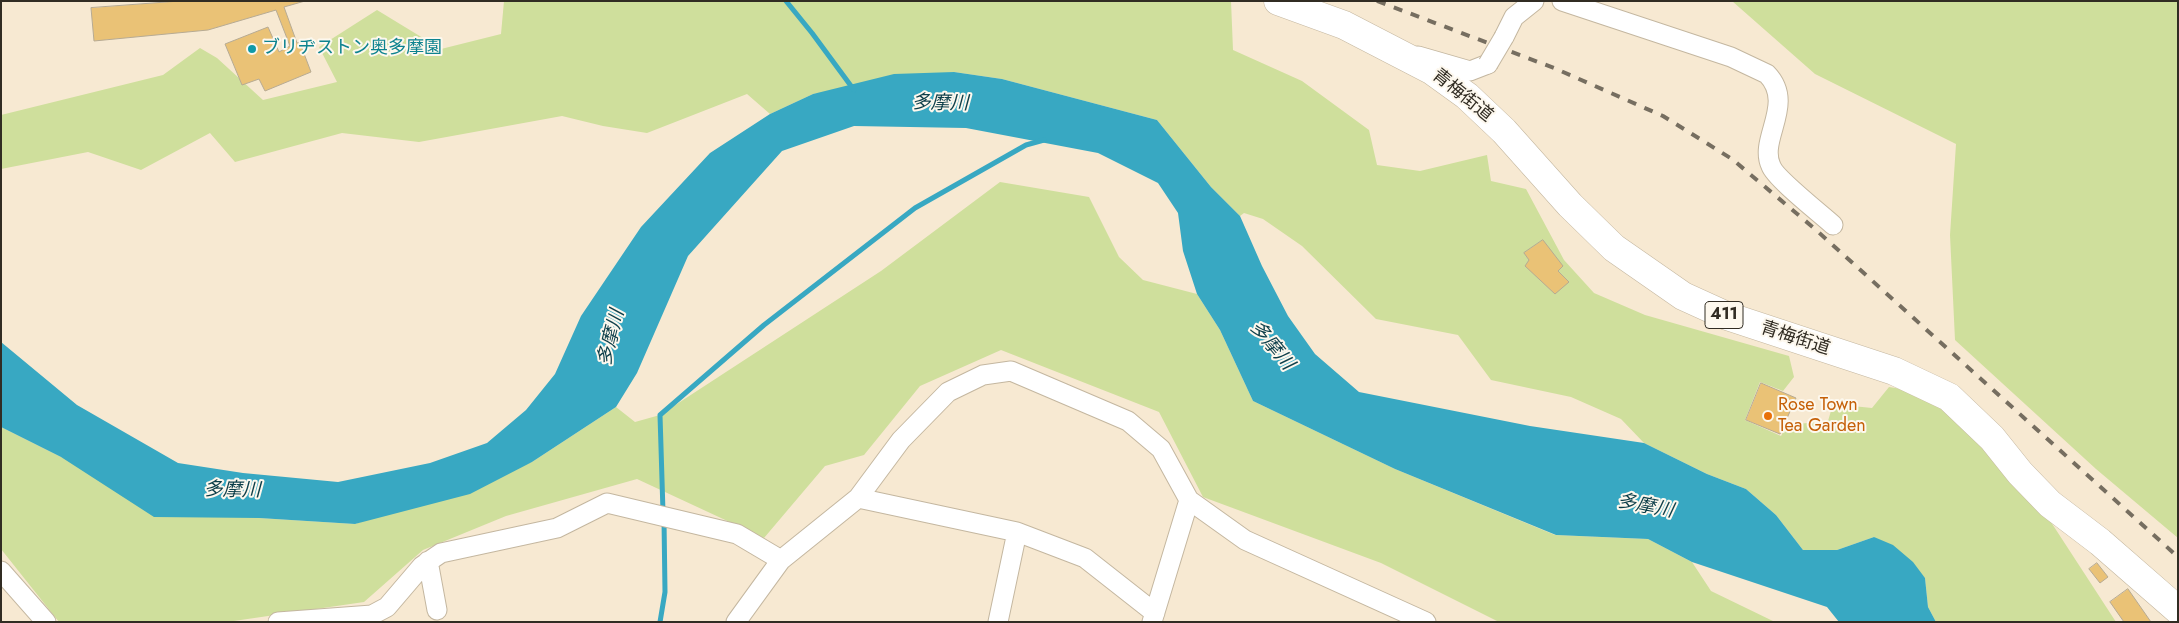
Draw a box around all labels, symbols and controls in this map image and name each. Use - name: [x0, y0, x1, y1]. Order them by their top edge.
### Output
- place label: ブリヂストン奥多摩園: [262, 38, 442, 60]
- marker: ブリヂストン奥多摩園: [246, 43, 258, 55]
- street label: 青梅街道: [1427, 65, 1497, 127]
- water label: 多摩川: [911, 92, 969, 116]
- road number: 411: [1705, 302, 1743, 328]
- water label: 多摩川: [594, 308, 630, 368]
- water label: 多摩川: [1244, 317, 1298, 375]
- street label: 青梅街道: [1757, 318, 1833, 360]
- place label: Rose Town Tea Garden: [1778, 395, 1866, 438]
- marker: Rose Town Tea Garden: [1762, 410, 1774, 422]
- water label: 多摩川: [203, 479, 261, 503]
- water label: 多摩川: [1615, 490, 1675, 524]

